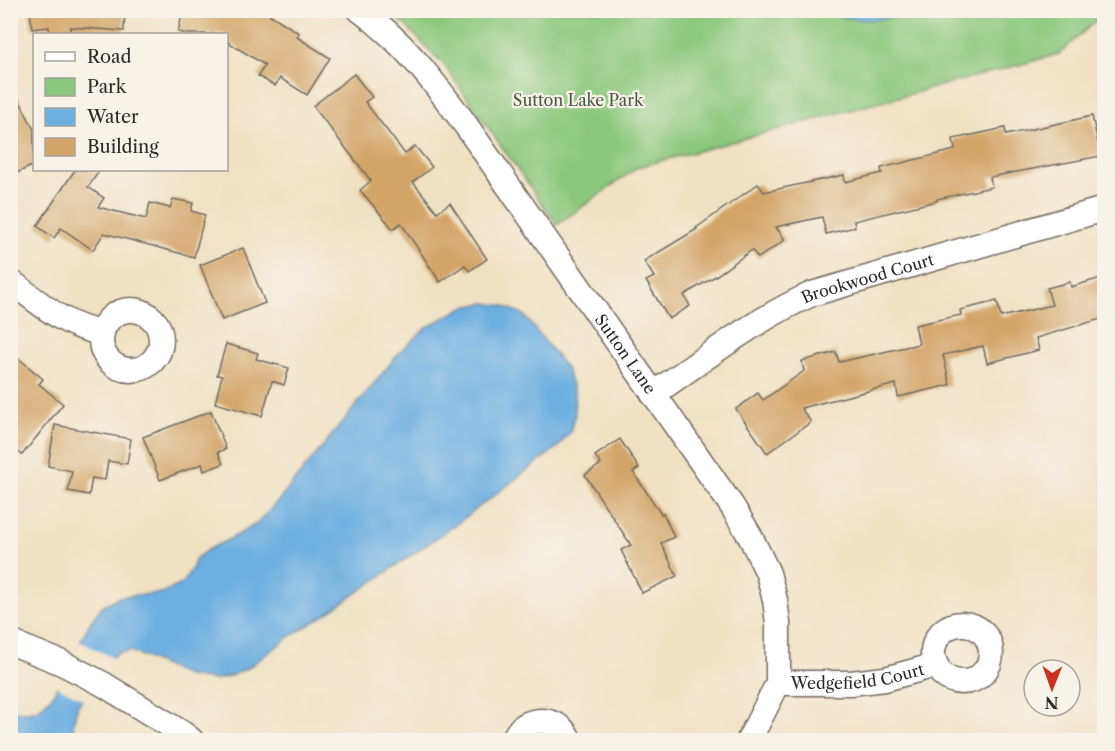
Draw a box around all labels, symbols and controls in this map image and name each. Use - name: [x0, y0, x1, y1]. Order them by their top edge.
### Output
- legend: [33, 33, 228, 171]
- text: Road: [87, 46, 132, 68]
- text: Park: [87, 76, 128, 98]
- park label: Sutton Lake Park: [513, 90, 644, 110]
- text: Water: [86, 106, 139, 128]
- text: Building: [87, 136, 159, 158]
- street label: Brookwood Court: [798, 249, 936, 307]
- street label: Sutton Lane: [591, 310, 660, 398]
- north arrow: [1022, 658, 1082, 718]
- street label: Wedgefield Court: [790, 659, 927, 693]
- text: N: [1045, 693, 1059, 713]

